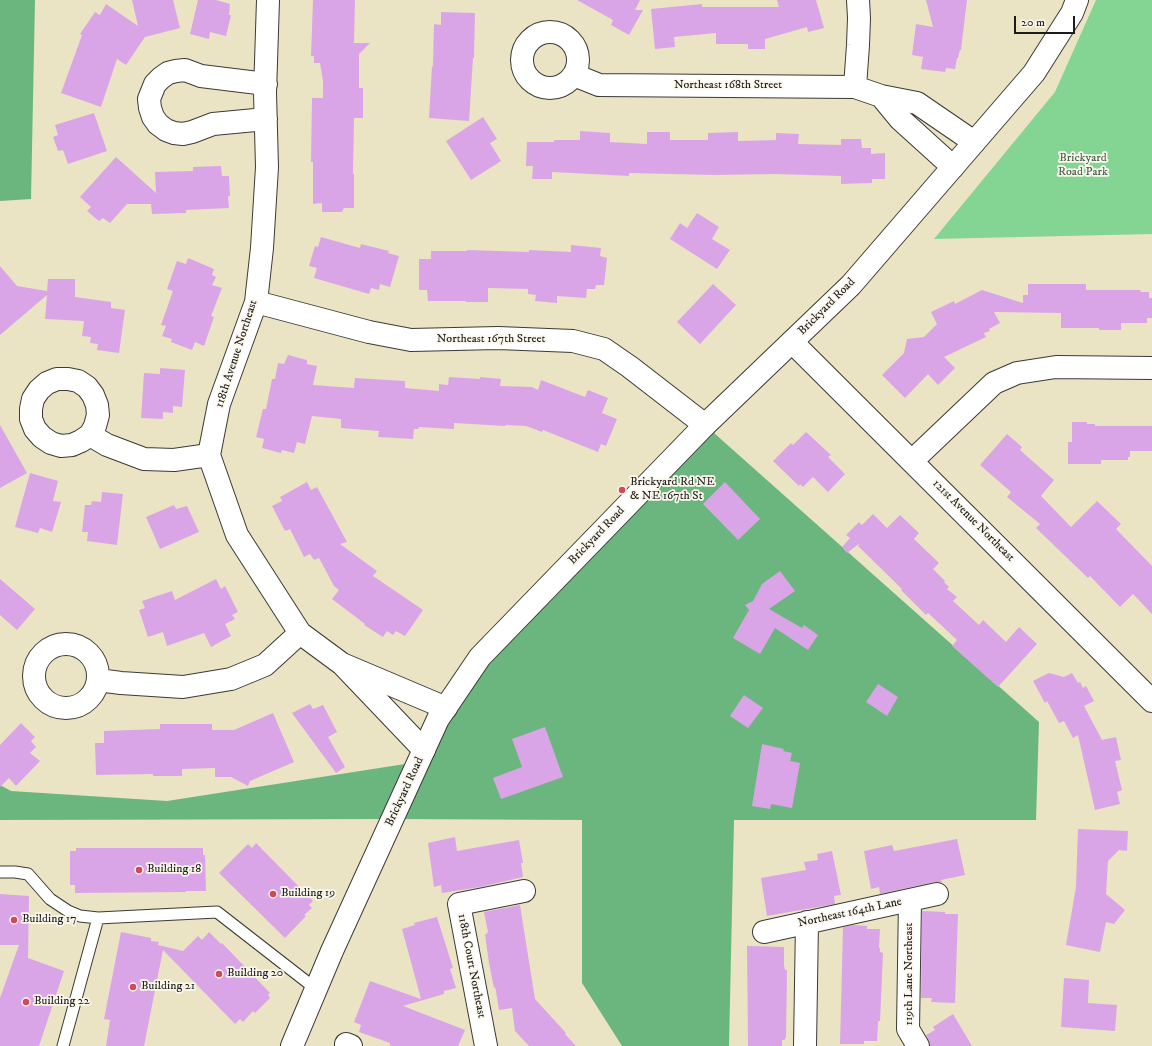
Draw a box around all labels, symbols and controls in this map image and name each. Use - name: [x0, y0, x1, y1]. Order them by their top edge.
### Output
- scale bar: [1016, 8, 1077, 34]
- text: 20 m: [1021, 15, 1045, 30]
- street label: Northeast 168th Street: [674, 79, 782, 93]
- park label: Brickyard Road Park: [1058, 152, 1108, 180]
- street label: Brickyard Road: [795, 275, 859, 339]
- street label: 118th Avenue Northeast: [213, 298, 261, 410]
- street label: Northeast 167th Street: [437, 333, 545, 347]
- place label: Brickyard Rd NE & NE 167th St: [630, 476, 715, 504]
- street label: 121st Avenue Northeast: [929, 477, 1017, 565]
- marker: Brickyard Rd NE & NE 167th St: [617, 485, 627, 495]
- street label: Brickyard Road: [566, 504, 628, 568]
- street label: Brickyard Road: [383, 755, 427, 829]
- place label: Building 18: [147, 863, 201, 877]
- marker: Building 18: [134, 865, 144, 875]
- place label: Building 19: [281, 887, 335, 901]
- marker: Building 19: [268, 889, 278, 899]
- street label: Northeast 164th Lane: [797, 895, 903, 931]
- place label: Building 17: [22, 913, 77, 927]
- street label: 118th Court Northeast: [454, 913, 488, 1019]
- marker: Building 17: [9, 915, 19, 925]
- street label: 119th Lane Northeast: [903, 923, 917, 1025]
- place label: Building 20: [227, 967, 283, 981]
- marker: Building 20: [214, 969, 224, 979]
- place label: Building 21: [141, 980, 195, 994]
- marker: Building 21: [128, 982, 138, 992]
- place label: Building 22: [34, 995, 90, 1009]
- marker: Building 22: [21, 997, 31, 1007]

